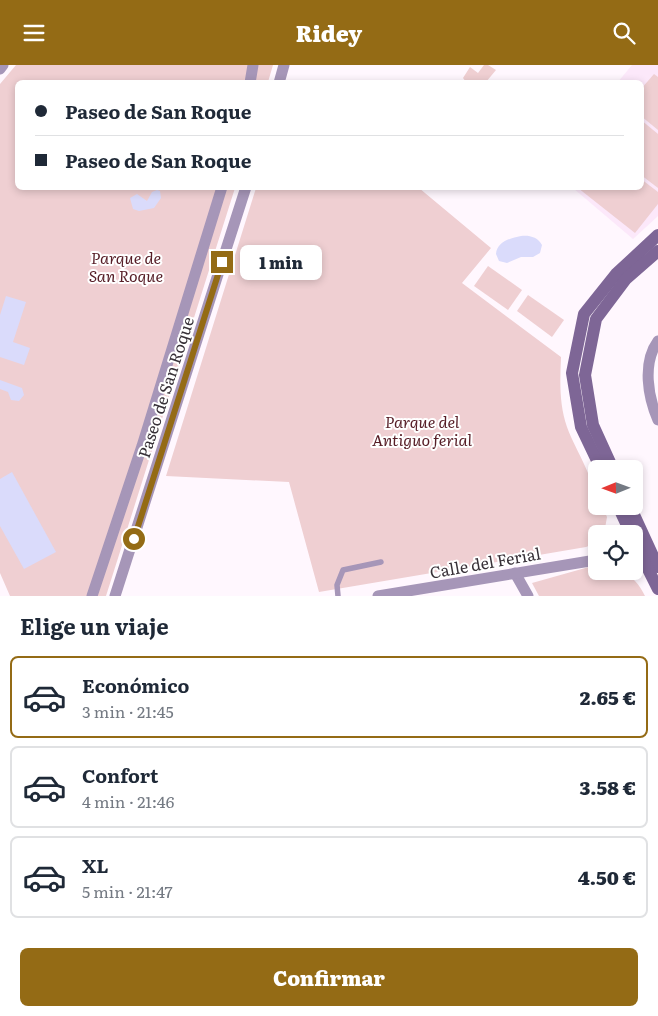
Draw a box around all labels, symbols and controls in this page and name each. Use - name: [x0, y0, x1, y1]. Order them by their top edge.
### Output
- text: Ridey: [296, 16, 362, 49]
- icon: menu: [20, 19, 48, 47]
- icon: search: [610, 19, 638, 47]
- text: Paseo de San Roque: [65, 97, 252, 125]
- text: Paseo de San Roque: [65, 146, 252, 174]
- park label: Parque de San Roque: [89, 245, 163, 287]
- callout: 1 min: [240, 245, 322, 279]
- text: 1 min: [259, 250, 303, 274]
- route end: [211, 251, 233, 273]
- street label: Paseo de San Roque: [131, 313, 199, 461]
- park label: Parque del Antiguo ferial: [372, 409, 473, 451]
- north arrow: [588, 460, 642, 515]
- map controls: [588, 460, 643, 580]
- button: locate: [588, 525, 643, 580]
- route start: [123, 528, 145, 550]
- street label: Calle del Ferial: [428, 540, 542, 584]
- text: Elige un viaje: [20, 609, 169, 642]
- text: Económico: [82, 671, 189, 699]
- icon: car: [22, 675, 67, 720]
- text: 2.65 €: [580, 683, 636, 711]
- text: 3 min · 21:45: [82, 699, 174, 723]
- text: Confort: [82, 761, 158, 789]
- icon: car: [22, 765, 67, 810]
- text: 3.58 €: [580, 773, 636, 801]
- text: 4 min · 21:46: [82, 789, 174, 813]
- text: XL: [82, 851, 109, 879]
- icon: car: [22, 855, 67, 900]
- text: 4.50 €: [578, 863, 636, 891]
- text: 5 min · 21:47: [82, 879, 173, 903]
- button: Confirmar: [20, 948, 638, 1006]

